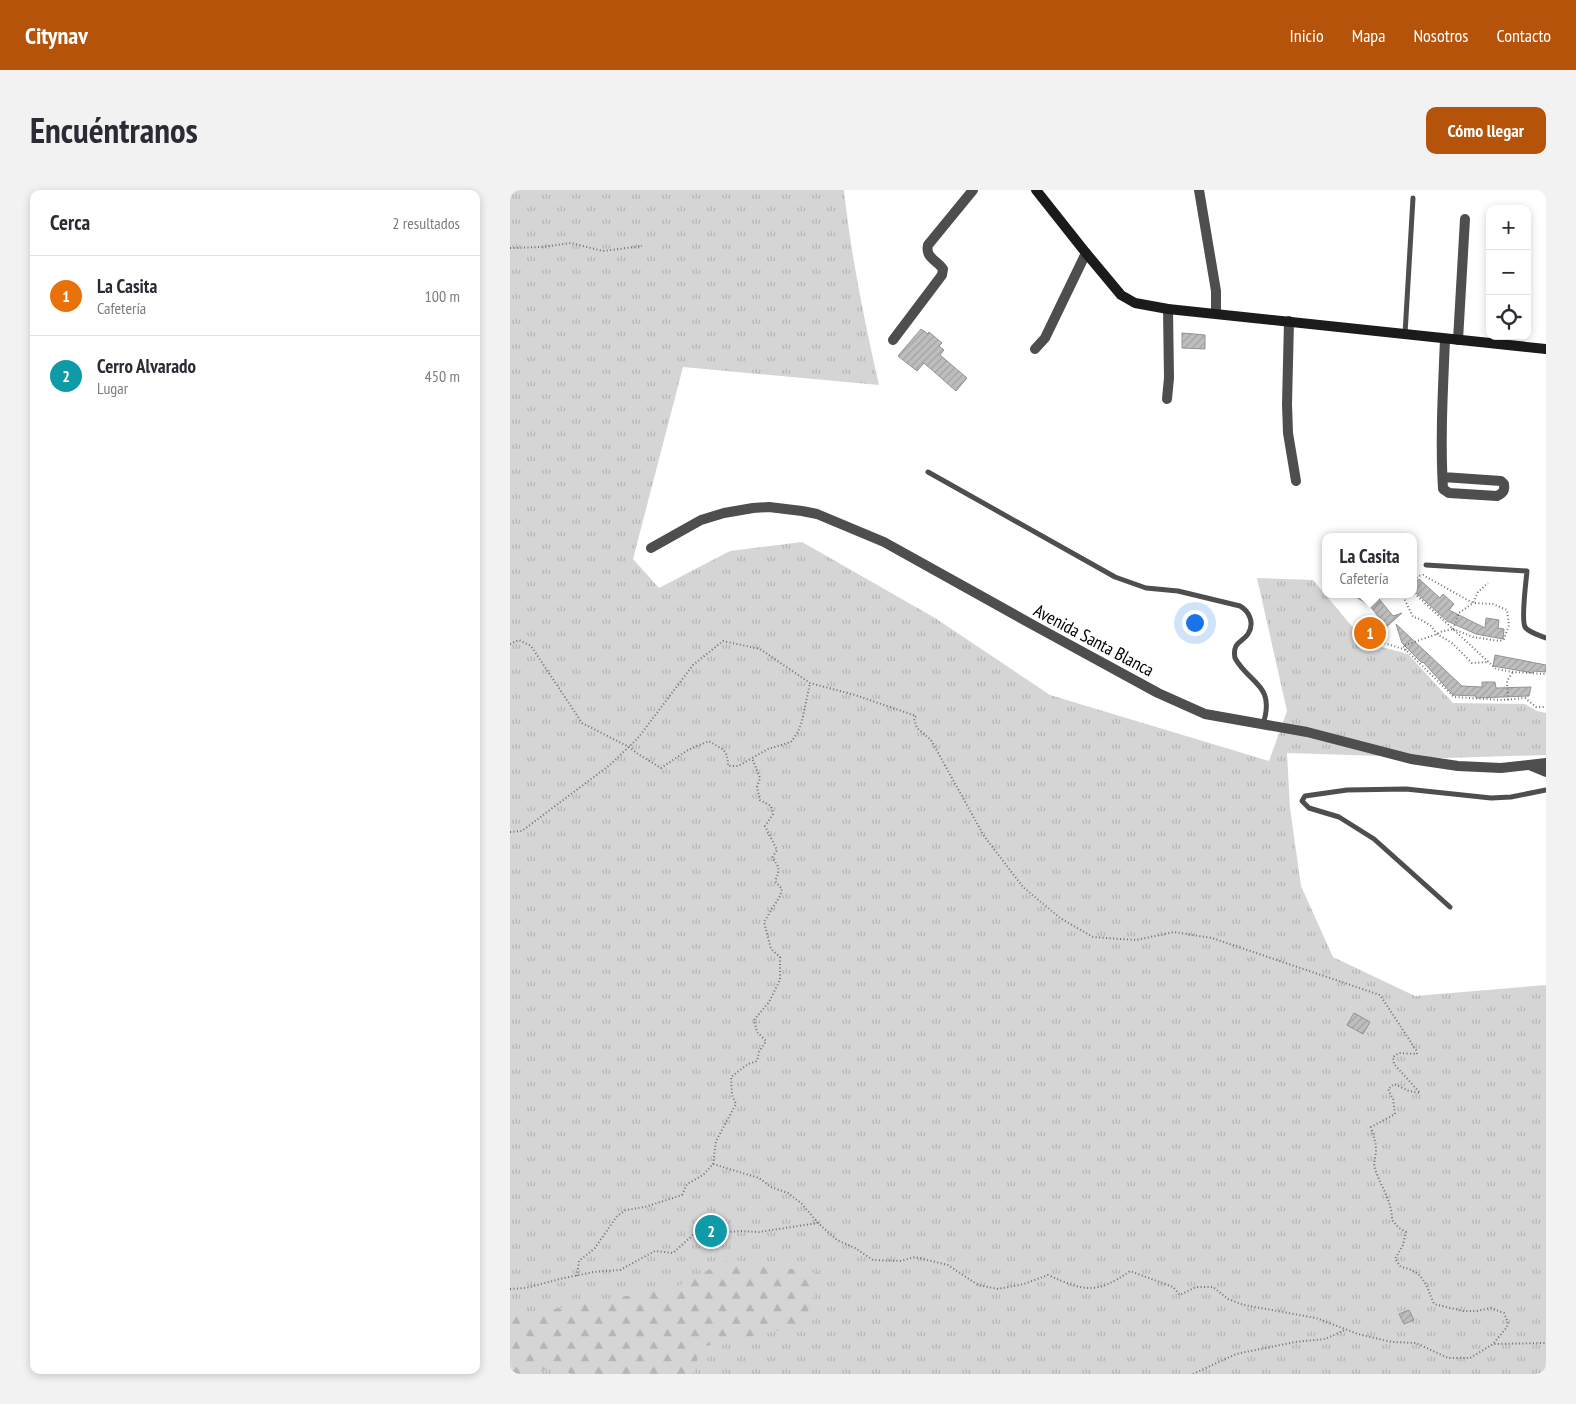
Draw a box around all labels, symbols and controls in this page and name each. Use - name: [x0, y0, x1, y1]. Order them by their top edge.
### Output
- text: Citynav: [25, 20, 88, 51]
- text: Inicio: [1290, 24, 1324, 47]
- text: Mapa: [1352, 24, 1385, 47]
- text: Nosotros: [1413, 24, 1468, 47]
- text: Contacto: [1496, 24, 1551, 47]
- text: Encuéntranos: [30, 107, 198, 153]
- button: Cómo llegar: [1426, 107, 1546, 154]
- map controls: [1486, 205, 1531, 340]
- button: +: [1486, 205, 1531, 250]
- text: Cerca: [50, 209, 90, 236]
- text: 2 resultados: [392, 213, 460, 233]
- button: −: [1486, 250, 1531, 295]
- text: La Casita: [97, 274, 157, 298]
- text: 1: [62, 286, 70, 306]
- text: 100 m: [425, 286, 460, 306]
- button: locate: [1486, 295, 1531, 340]
- text: Cafetería: [97, 298, 146, 318]
- text: Cerro Alvarado: [97, 354, 196, 378]
- text: 2: [62, 366, 70, 386]
- text: 450 m: [425, 366, 460, 386]
- text: Lugar: [97, 378, 128, 398]
- popup: [1322, 533, 1417, 598]
- text: La Casita: [1339, 544, 1400, 568]
- text: Cafetería: [1339, 568, 1389, 588]
- street label: Avenida Santa Blanca: [1030, 599, 1158, 681]
- your location: [1182, 610, 1208, 636]
- pin: 1: [1354, 614, 1386, 652]
- pin: 2: [695, 1212, 727, 1250]

